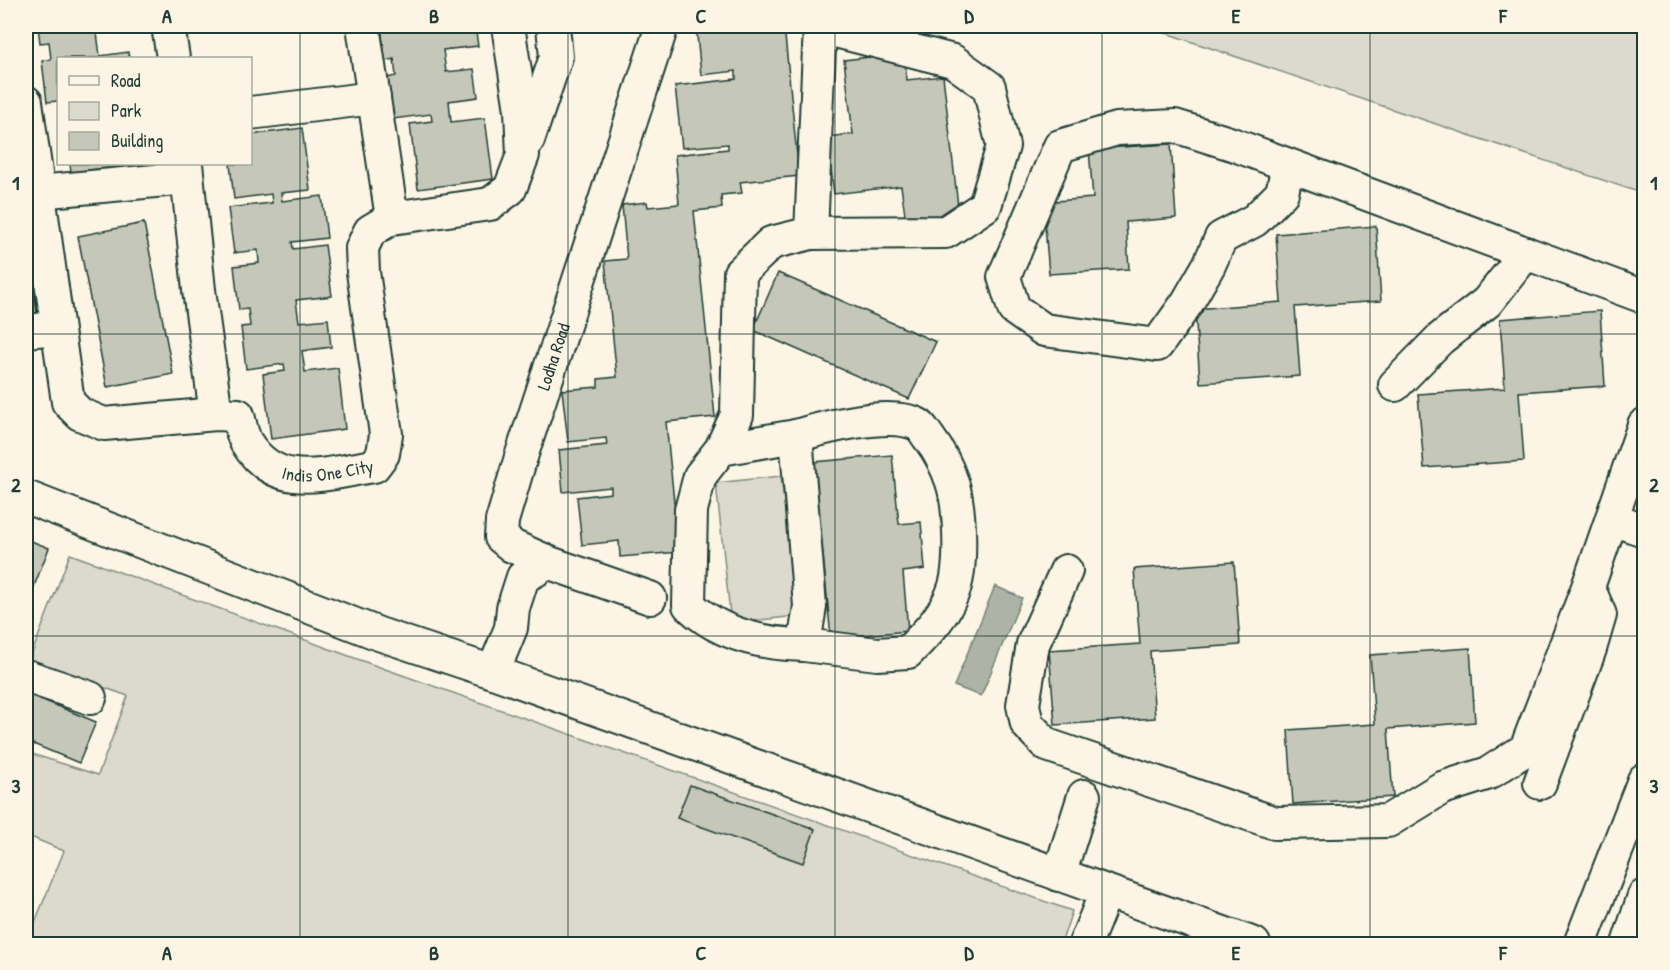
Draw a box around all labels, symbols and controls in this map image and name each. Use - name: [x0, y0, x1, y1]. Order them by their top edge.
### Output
- text: A: [162, 2, 172, 29]
- text: B: [429, 2, 439, 29]
- text: C: [696, 2, 707, 29]
- text: D: [964, 2, 974, 29]
- text: E: [1232, 2, 1241, 29]
- text: F: [1498, 2, 1508, 29]
- legend: [57, 57, 252, 165]
- text: Road: [111, 68, 141, 93]
- text: Park: [111, 98, 142, 123]
- text: Building: [111, 128, 163, 153]
- text: 1: [12, 169, 20, 196]
- text: 1: [1650, 169, 1658, 196]
- street label: Lodha Road: [531, 320, 576, 393]
- street label: Indis One City: [279, 453, 375, 488]
- text: 2: [11, 471, 21, 498]
- text: 2: [1649, 471, 1659, 498]
- text: 3: [12, 772, 21, 799]
- text: 3: [1650, 772, 1659, 799]
- text: A: [162, 939, 172, 966]
- text: B: [429, 939, 439, 966]
- text: C: [696, 939, 707, 966]
- text: D: [964, 939, 974, 966]
- text: E: [1232, 939, 1241, 966]
- text: F: [1498, 939, 1508, 966]

